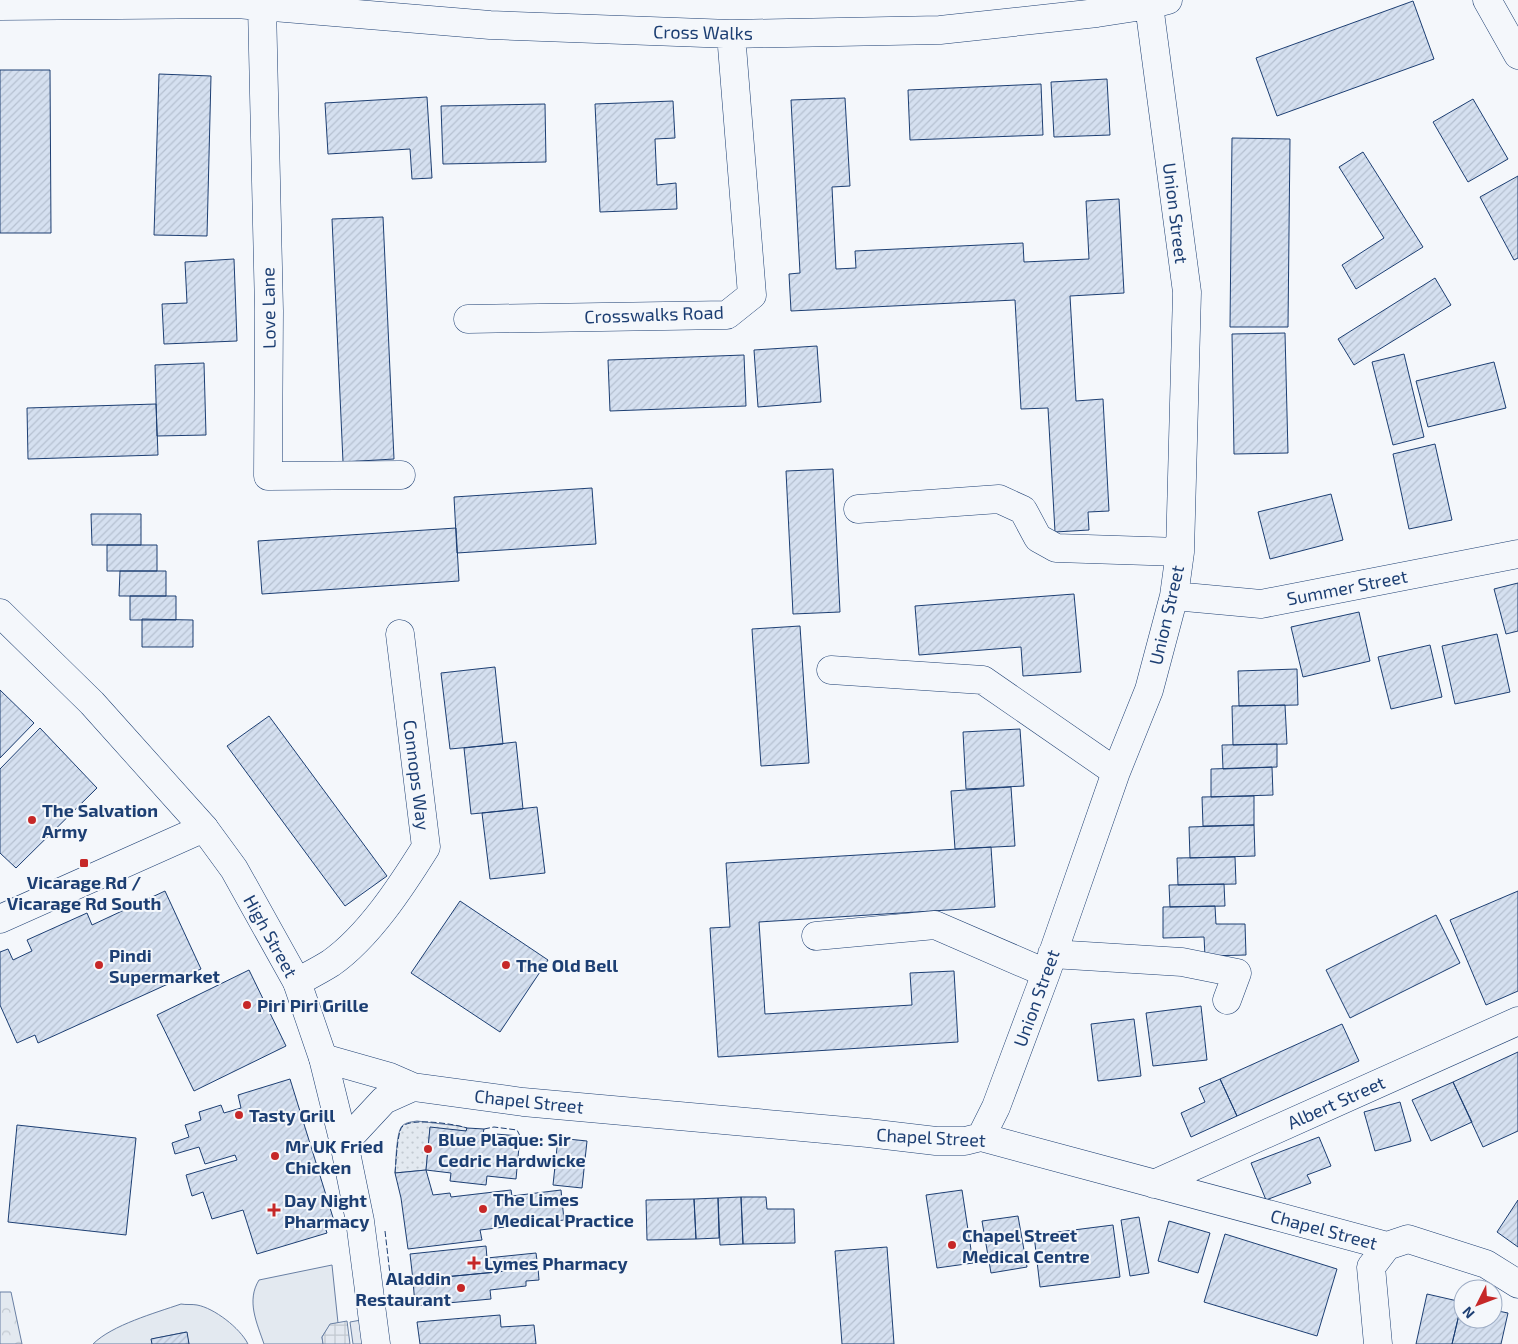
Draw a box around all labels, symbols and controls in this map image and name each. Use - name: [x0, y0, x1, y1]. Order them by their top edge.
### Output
- street label: Cross Walks: [653, 20, 753, 44]
- street label: Union Street: [1159, 161, 1193, 265]
- street label: Love Lane: [256, 267, 280, 349]
- street label: Crosswalks Road: [584, 301, 724, 327]
- street label: Union Street: [1144, 563, 1188, 667]
- street label: Summer Street: [1285, 564, 1409, 609]
- street label: Connops Way: [399, 718, 435, 832]
- place label: The Salvation Army: [42, 799, 158, 842]
- marker: The Salvation Army: [26, 814, 38, 826]
- marker: Vicarage Rd / Vicarage Rd South: [78, 857, 90, 869]
- place label: Vicarage Rd / Vicarage Rd South: [7, 871, 161, 914]
- street label: High Street: [239, 891, 303, 981]
- place label: Pindi Supermarket: [109, 944, 221, 987]
- street label: Union Street: [1008, 946, 1064, 1050]
- place label: The Old Bell: [516, 954, 618, 976]
- marker: Pindi Supermarket: [93, 959, 105, 971]
- marker: The Old Bell: [500, 959, 512, 971]
- place label: Piri Piri Grille: [257, 994, 369, 1016]
- marker: Piri Piri Grille: [241, 999, 253, 1011]
- street label: Albert Street: [1284, 1071, 1388, 1133]
- street label: Chapel Street: [473, 1084, 585, 1118]
- place label: Tasty Grill: [249, 1104, 335, 1126]
- marker: Tasty Grill: [233, 1109, 245, 1121]
- street label: Chapel Street: [876, 1123, 986, 1151]
- place label: Blue Plaque: Sir Cedric Hardwicke: [438, 1128, 586, 1171]
- place label: Mr UK Fried Chicken: [285, 1135, 384, 1178]
- marker: Blue Plaque: Sir Cedric Hardwicke: [422, 1143, 434, 1155]
- marker: Mr UK Fried Chicken: [269, 1150, 281, 1162]
- place label: The Limes Medical Practice: [493, 1188, 634, 1231]
- place label: Day Night Pharmacy: [284, 1189, 370, 1232]
- marker: The Limes Medical Practice: [477, 1203, 489, 1215]
- marker: Day Night Pharmacy: [268, 1204, 280, 1216]
- street label: Chapel Street: [1268, 1204, 1380, 1254]
- place label: Chapel Street Medical Centre: [962, 1224, 1090, 1267]
- marker: Chapel Street Medical Centre: [946, 1239, 958, 1251]
- place label: Lymes Pharmacy: [484, 1252, 628, 1274]
- marker: Lymes Pharmacy: [468, 1257, 480, 1269]
- place label: Aladdin Restaurant: [355, 1267, 452, 1310]
- north arrow: [1453, 1279, 1503, 1329]
- marker: Aladdin Restaurant: [455, 1282, 467, 1294]
- text: N: [1458, 1304, 1478, 1322]

